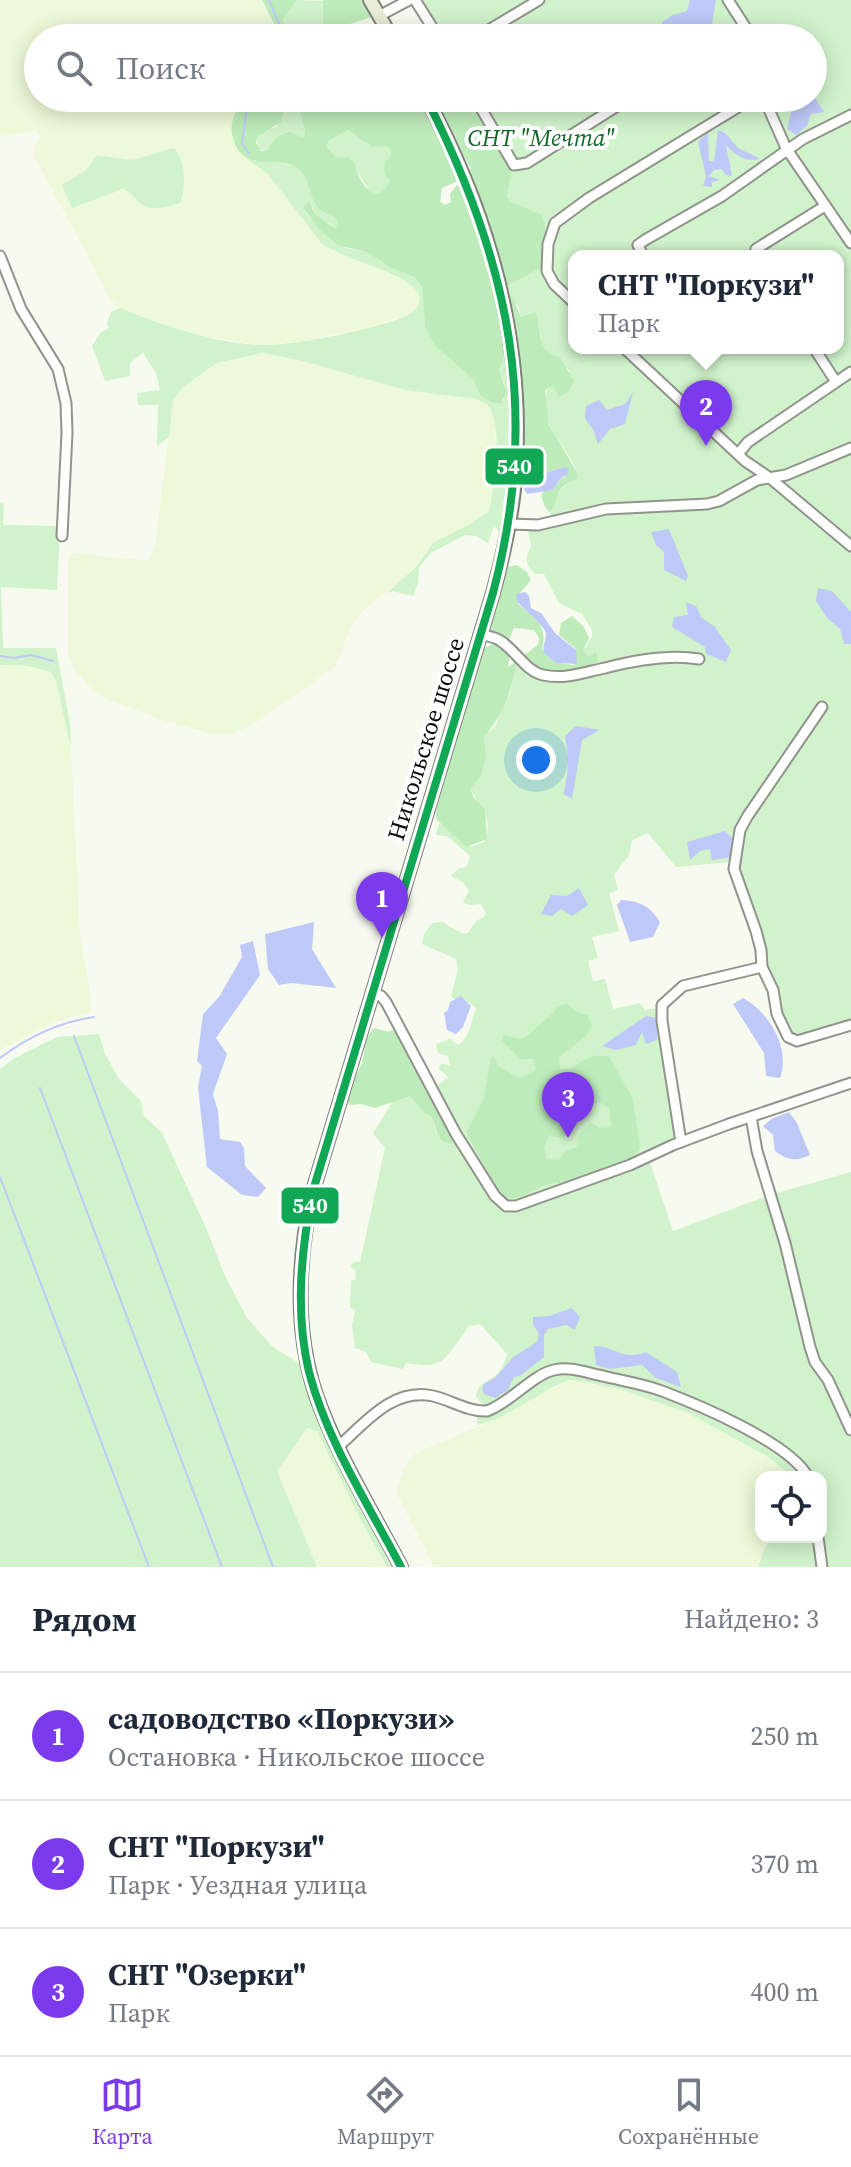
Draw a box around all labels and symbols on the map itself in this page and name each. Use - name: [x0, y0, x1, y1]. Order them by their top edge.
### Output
- park label: СНТ "Мечта": [467, 121, 615, 154]
- pin: 2: [680, 380, 732, 446]
- line badge: 540: [484, 447, 545, 486]
- text: 540: [496, 451, 532, 481]
- street label: Никольское шоссе: [379, 633, 472, 844]
- your location: [516, 740, 556, 780]
- pin: 1: [356, 872, 408, 938]
- pin: 3: [542, 1072, 594, 1138]
- line badge: 540: [280, 1186, 340, 1225]
- text: 540: [292, 1190, 328, 1220]

